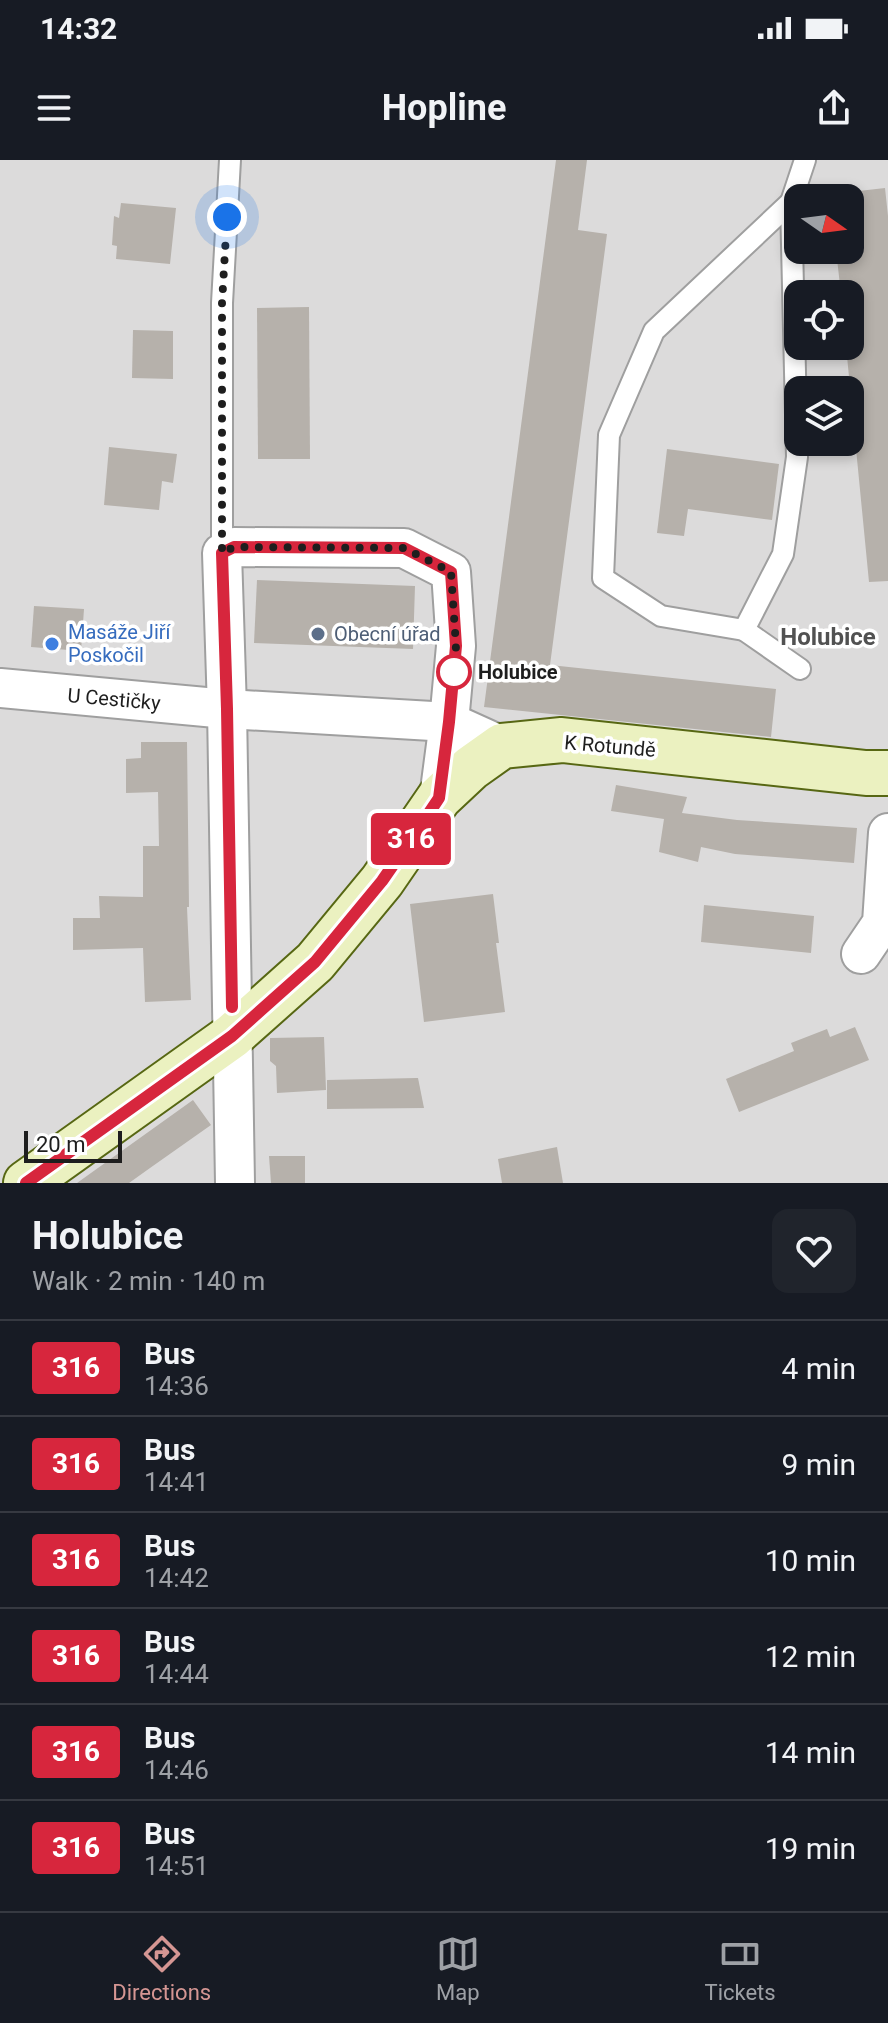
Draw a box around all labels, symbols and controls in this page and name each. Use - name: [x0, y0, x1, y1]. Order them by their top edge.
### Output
- text: 14:32: [40, 11, 117, 46]
- icon: menu: [32, 86, 76, 130]
- icon: share: [812, 86, 856, 130]
- text: Hopline: [382, 87, 506, 129]
- north arrow: [784, 184, 864, 264]
- map controls: [784, 184, 864, 456]
- your location: [207, 197, 247, 237]
- button: locate: [784, 280, 864, 360]
- button: layers: [784, 376, 864, 456]
- place label: Masáže Jiří Poskočil: [68, 620, 172, 667]
- place label: Obecní úřad: [334, 622, 441, 646]
- district label: Holubice: [780, 623, 876, 651]
- marker: Obecní úřad: [309, 625, 327, 643]
- marker: Masáže Jiří Poskočil: [43, 635, 61, 653]
- marker: Holubice: [437, 655, 471, 689]
- place label: Holubice: [478, 660, 558, 684]
- street label: U Cestičky: [66, 683, 162, 715]
- street label: K Rotundě: [563, 730, 657, 762]
- line badge: 316: [365, 813, 457, 865]
- text: 316: [387, 822, 435, 855]
- scale bar: [24, 1127, 122, 1163]
- text: 20 m: [36, 1132, 85, 1157]
- button: heart: [772, 1209, 856, 1293]
- text: Holubice: [32, 1214, 183, 1258]
- text: Walk · 2 min · 140 m: [32, 1266, 265, 1296]
- text: Bus: [144, 1336, 195, 1371]
- text: 316: [52, 1351, 100, 1384]
- text: 4 min: [782, 1351, 856, 1386]
- text: 14:36: [144, 1371, 209, 1401]
- text: Bus: [144, 1432, 195, 1467]
- text: 316: [52, 1447, 100, 1480]
- text: 9 min: [782, 1447, 856, 1482]
- text: 14:41: [144, 1467, 209, 1497]
- text: Bus: [144, 1528, 195, 1563]
- text: 316: [52, 1543, 100, 1576]
- text: 10 min: [765, 1543, 856, 1578]
- text: 14:42: [144, 1563, 209, 1593]
- text: Bus: [144, 1624, 195, 1659]
- text: 316: [52, 1639, 100, 1672]
- text: 12 min: [765, 1639, 856, 1674]
- text: 14:44: [144, 1659, 209, 1689]
- text: Bus: [144, 1720, 195, 1755]
- text: 316: [52, 1735, 100, 1768]
- text: 14 min: [765, 1735, 856, 1770]
- text: 14:46: [144, 1755, 209, 1785]
- text: Bus: [144, 1816, 195, 1851]
- text: 316: [52, 1831, 100, 1864]
- text: 19 min: [765, 1831, 856, 1866]
- text: 14:51: [144, 1851, 209, 1881]
- tab: Directions: [112, 1932, 211, 2005]
- tab: Map: [436, 1932, 480, 2005]
- tab: Tickets: [705, 1932, 776, 2005]

